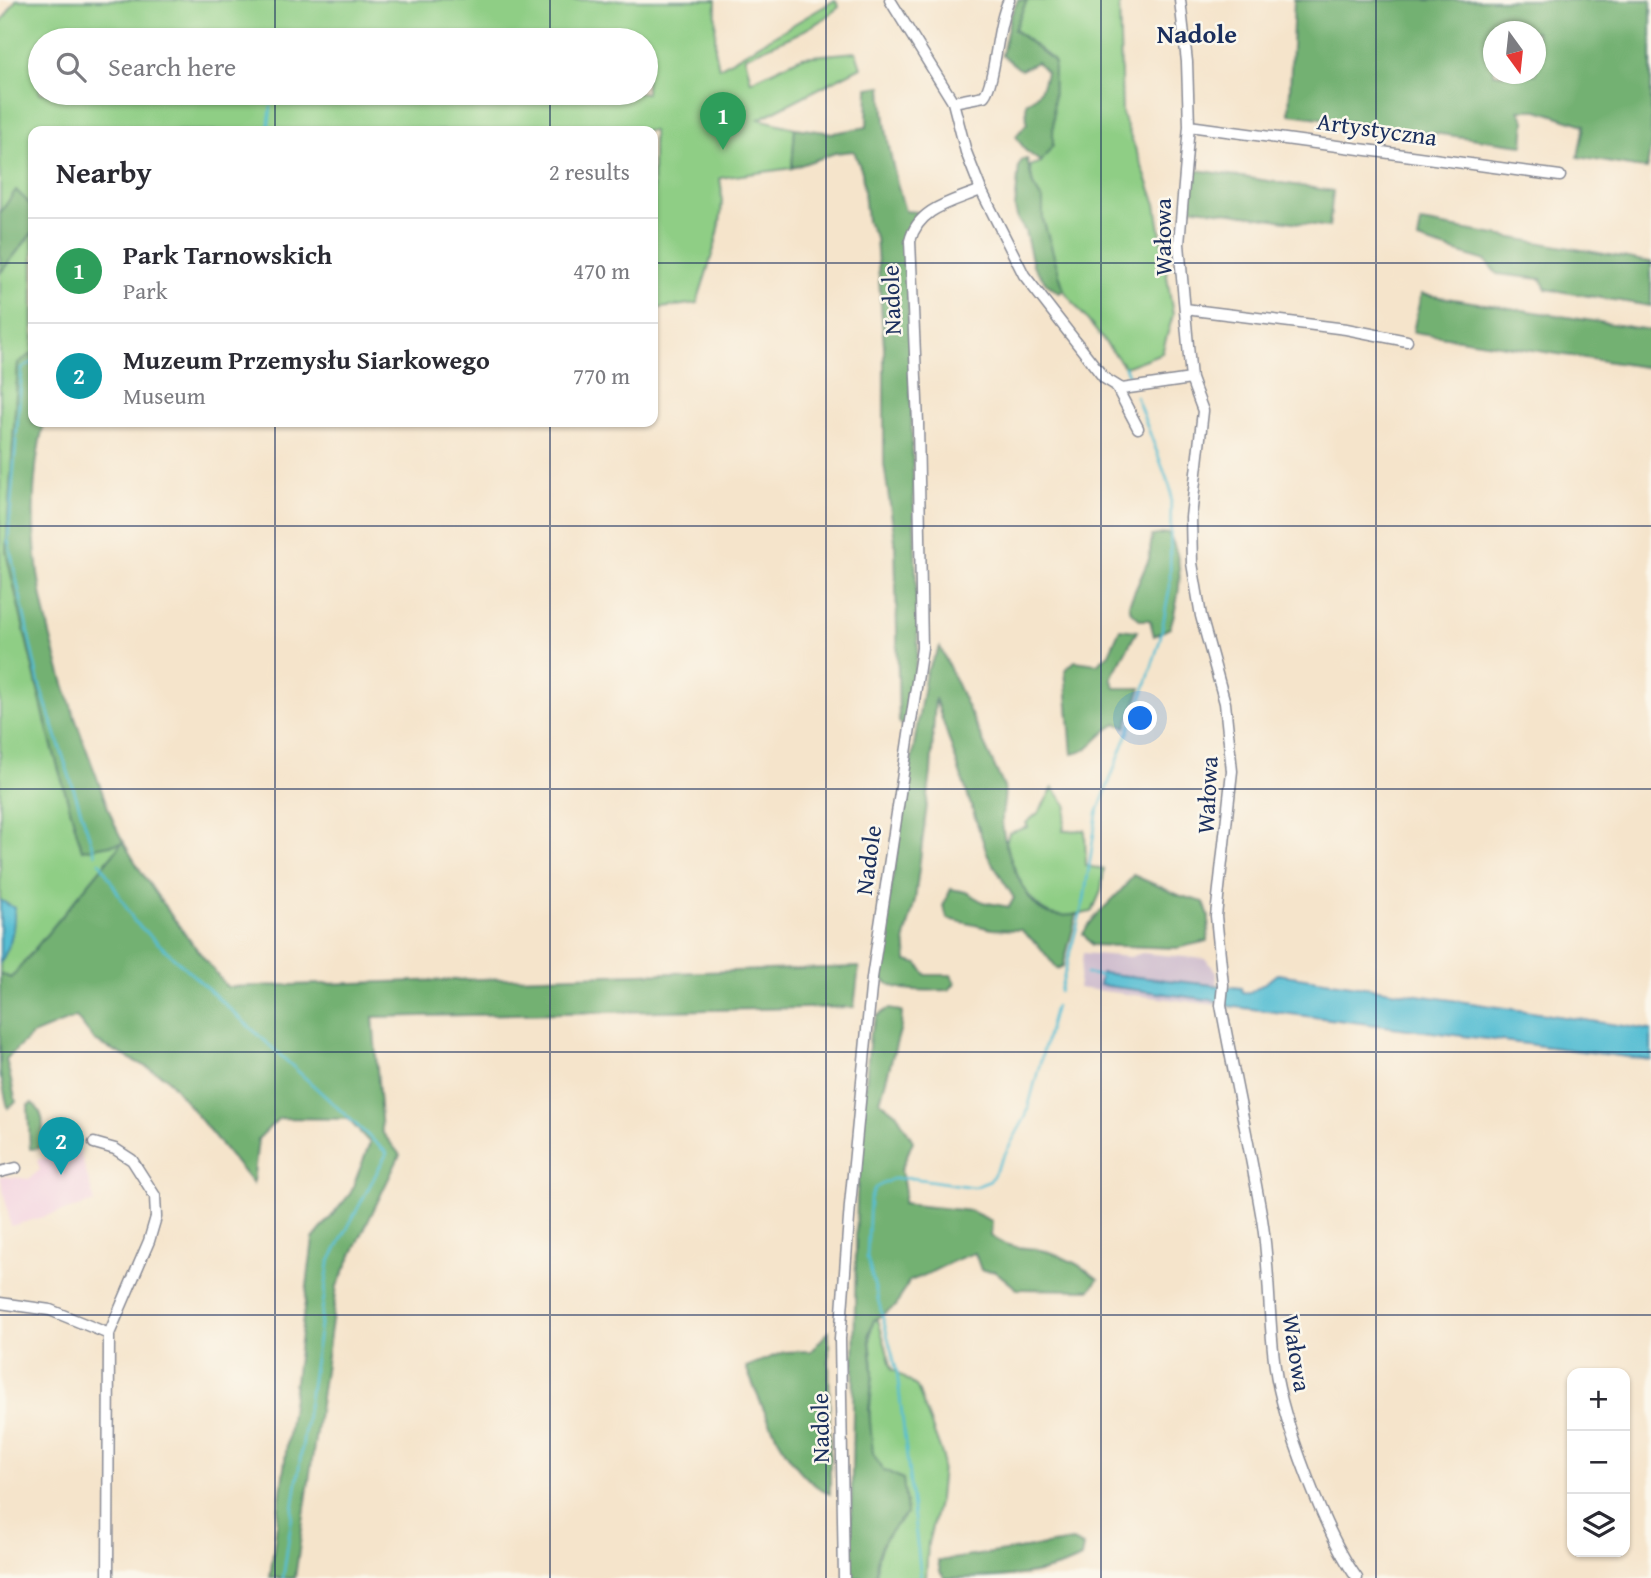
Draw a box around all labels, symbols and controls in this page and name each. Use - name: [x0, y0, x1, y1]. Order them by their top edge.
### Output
- district label: Nadole: [1157, 14, 1237, 53]
- north arrow: [1483, 21, 1546, 84]
- search box: [28, 28, 658, 105]
- text: Search here: [108, 47, 236, 86]
- icon: search: [52, 48, 90, 86]
- pin: 1: [700, 92, 746, 150]
- street label: Artystyczna: [1315, 103, 1440, 155]
- text: Nearby: [56, 150, 152, 194]
- text: 2 results: [549, 155, 630, 188]
- street label: Wałowa: [1145, 197, 1180, 276]
- text: Park Tarnowskich: [123, 235, 332, 274]
- text: 1: [73, 254, 85, 287]
- text: 470 m: [573, 254, 630, 287]
- street label: Nadole: [872, 264, 910, 336]
- text: Park: [123, 274, 167, 307]
- text: Muzeum Przemysłu Siarkowego: [123, 340, 490, 379]
- text: 2: [73, 359, 85, 392]
- text: 770 m: [573, 359, 630, 392]
- text: Museum: [123, 379, 205, 412]
- your location: [1123, 701, 1157, 735]
- street label: Wałowa: [1187, 755, 1227, 835]
- street label: Nadole: [846, 823, 890, 897]
- pin: 2: [38, 1117, 84, 1175]
- street label: Wałowa: [1274, 1312, 1320, 1395]
- map controls: [1567, 1368, 1630, 1557]
- button: +: [1567, 1368, 1630, 1431]
- street label: Nadole: [802, 1393, 838, 1463]
- button: −: [1567, 1431, 1630, 1494]
- button: layers: [1567, 1494, 1630, 1557]

